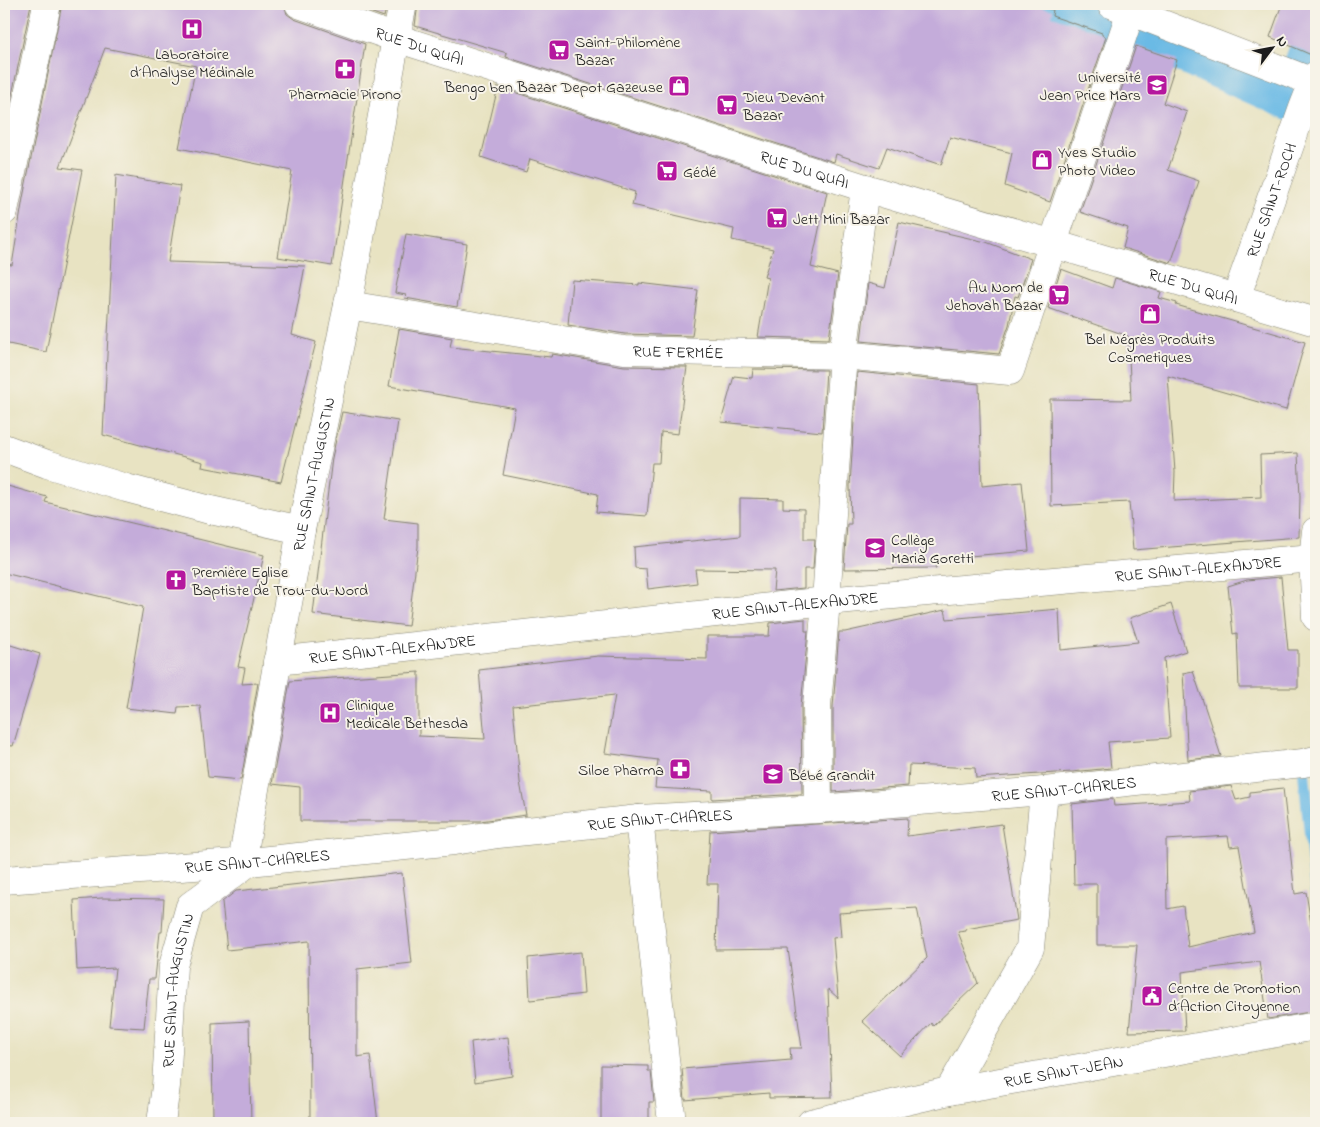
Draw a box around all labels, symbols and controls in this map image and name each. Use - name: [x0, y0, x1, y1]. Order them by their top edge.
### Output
- hospital icon: Laboratoire d´Analyse Médinale: [180, 17, 204, 41]
- street label: RUE DU QUAI: [371, 22, 467, 73]
- north arrow: [1248, 22, 1298, 72]
- place label: Saint-Philomène Bazar: [574, 31, 681, 73]
- text: N: [1270, 32, 1293, 51]
- supermarket icon: Saint-Philomène Bazar: [547, 38, 571, 62]
- place label: Laboratoire d´Analyse Médinale: [130, 43, 255, 85]
- pharmacy icon: Pharmacie Pirono: [333, 57, 357, 81]
- place label: Université Jean Price Mars: [1040, 66, 1142, 108]
- school or university icon: Université Jean Price Mars: [1145, 73, 1169, 97]
- shop icon: Bengo ben Bazar Depot Gazeuse: [667, 74, 691, 98]
- place label: Bengo ben Bazar Depot Gazeuse: [443, 76, 664, 100]
- place label: Pharmacie Pirono: [289, 83, 401, 107]
- place label: Dieu Devant Bazar: [742, 86, 826, 128]
- supermarket icon: Dieu Devant Bazar: [715, 93, 739, 117]
- street label: RUE SAINT-ROCH: [1241, 140, 1304, 261]
- place label: Yves Studio Photo Video: [1058, 141, 1136, 183]
- street label: RUE DU QUAI: [756, 145, 852, 196]
- shop icon: Yves Studio Photo Video: [1030, 148, 1054, 172]
- supermarket icon: Gédé: [655, 159, 679, 183]
- place label: Gédé: [683, 161, 717, 185]
- supermarket icon: Jett Mini Bazar: [765, 206, 789, 230]
- place label: Jett Mini Bazar: [793, 208, 890, 232]
- street label: RUE DU QUAI: [1145, 263, 1241, 312]
- place label: Au Nom de Jehovah Bazar: [946, 276, 1044, 318]
- supermarket icon: Au Nom de Jehovah Bazar: [1047, 283, 1071, 307]
- shop icon: Bel Négrès Produits Cosmetiques: [1138, 302, 1162, 326]
- place label: Bel Négrès Produits Cosmetiques: [1084, 328, 1215, 370]
- street label: RUE FERMÉE: [633, 340, 724, 366]
- street label: RUE SAINT-AUGUSTIN: [287, 395, 342, 553]
- place label: Collège Maria Goretti: [891, 529, 974, 571]
- school or university icon: Collège Maria Goretti: [863, 536, 887, 560]
- street label: RUE SAINT-ALEXANDRE: [1114, 551, 1283, 589]
- place label: Première Eglise Baptiste de Trou-du-Nord: [191, 561, 368, 603]
- church icon: Première Eglise Baptiste de Trou-du-Nord: [164, 568, 188, 592]
- street label: RUE SAINT-ALEXANDRE: [711, 586, 879, 627]
- street label: RUE SAINT-ALEXANDRE: [308, 629, 477, 671]
- place label: Clinique Medicale Bethesda: [346, 694, 468, 736]
- hospital icon: Clinique Medicale Bethesda: [318, 701, 342, 725]
- pharmacy icon: Siloe Pharma: [668, 757, 692, 781]
- place label: Siloe Pharma: [578, 759, 664, 783]
- school or university icon: Bébé Grandit: [761, 762, 785, 786]
- place label: Bébé Grandit: [788, 764, 876, 788]
- street label: RUE SAINT-CHARLES: [991, 771, 1138, 809]
- street label: RUE SAINT-CHARLES: [586, 804, 733, 838]
- street label: RUE SAINT-CHARLES: [184, 844, 331, 881]
- street label: RUE SAINT-AUGUSTIN: [157, 910, 201, 1069]
- place label: Centre de Promotion d´Action Citoyenne: [1168, 977, 1300, 1019]
- public building icon: Centre de Promotion d´Action Citoyenne: [1140, 984, 1164, 1008]
- street label: RUE SAINT-JEAN: [1002, 1050, 1125, 1095]

